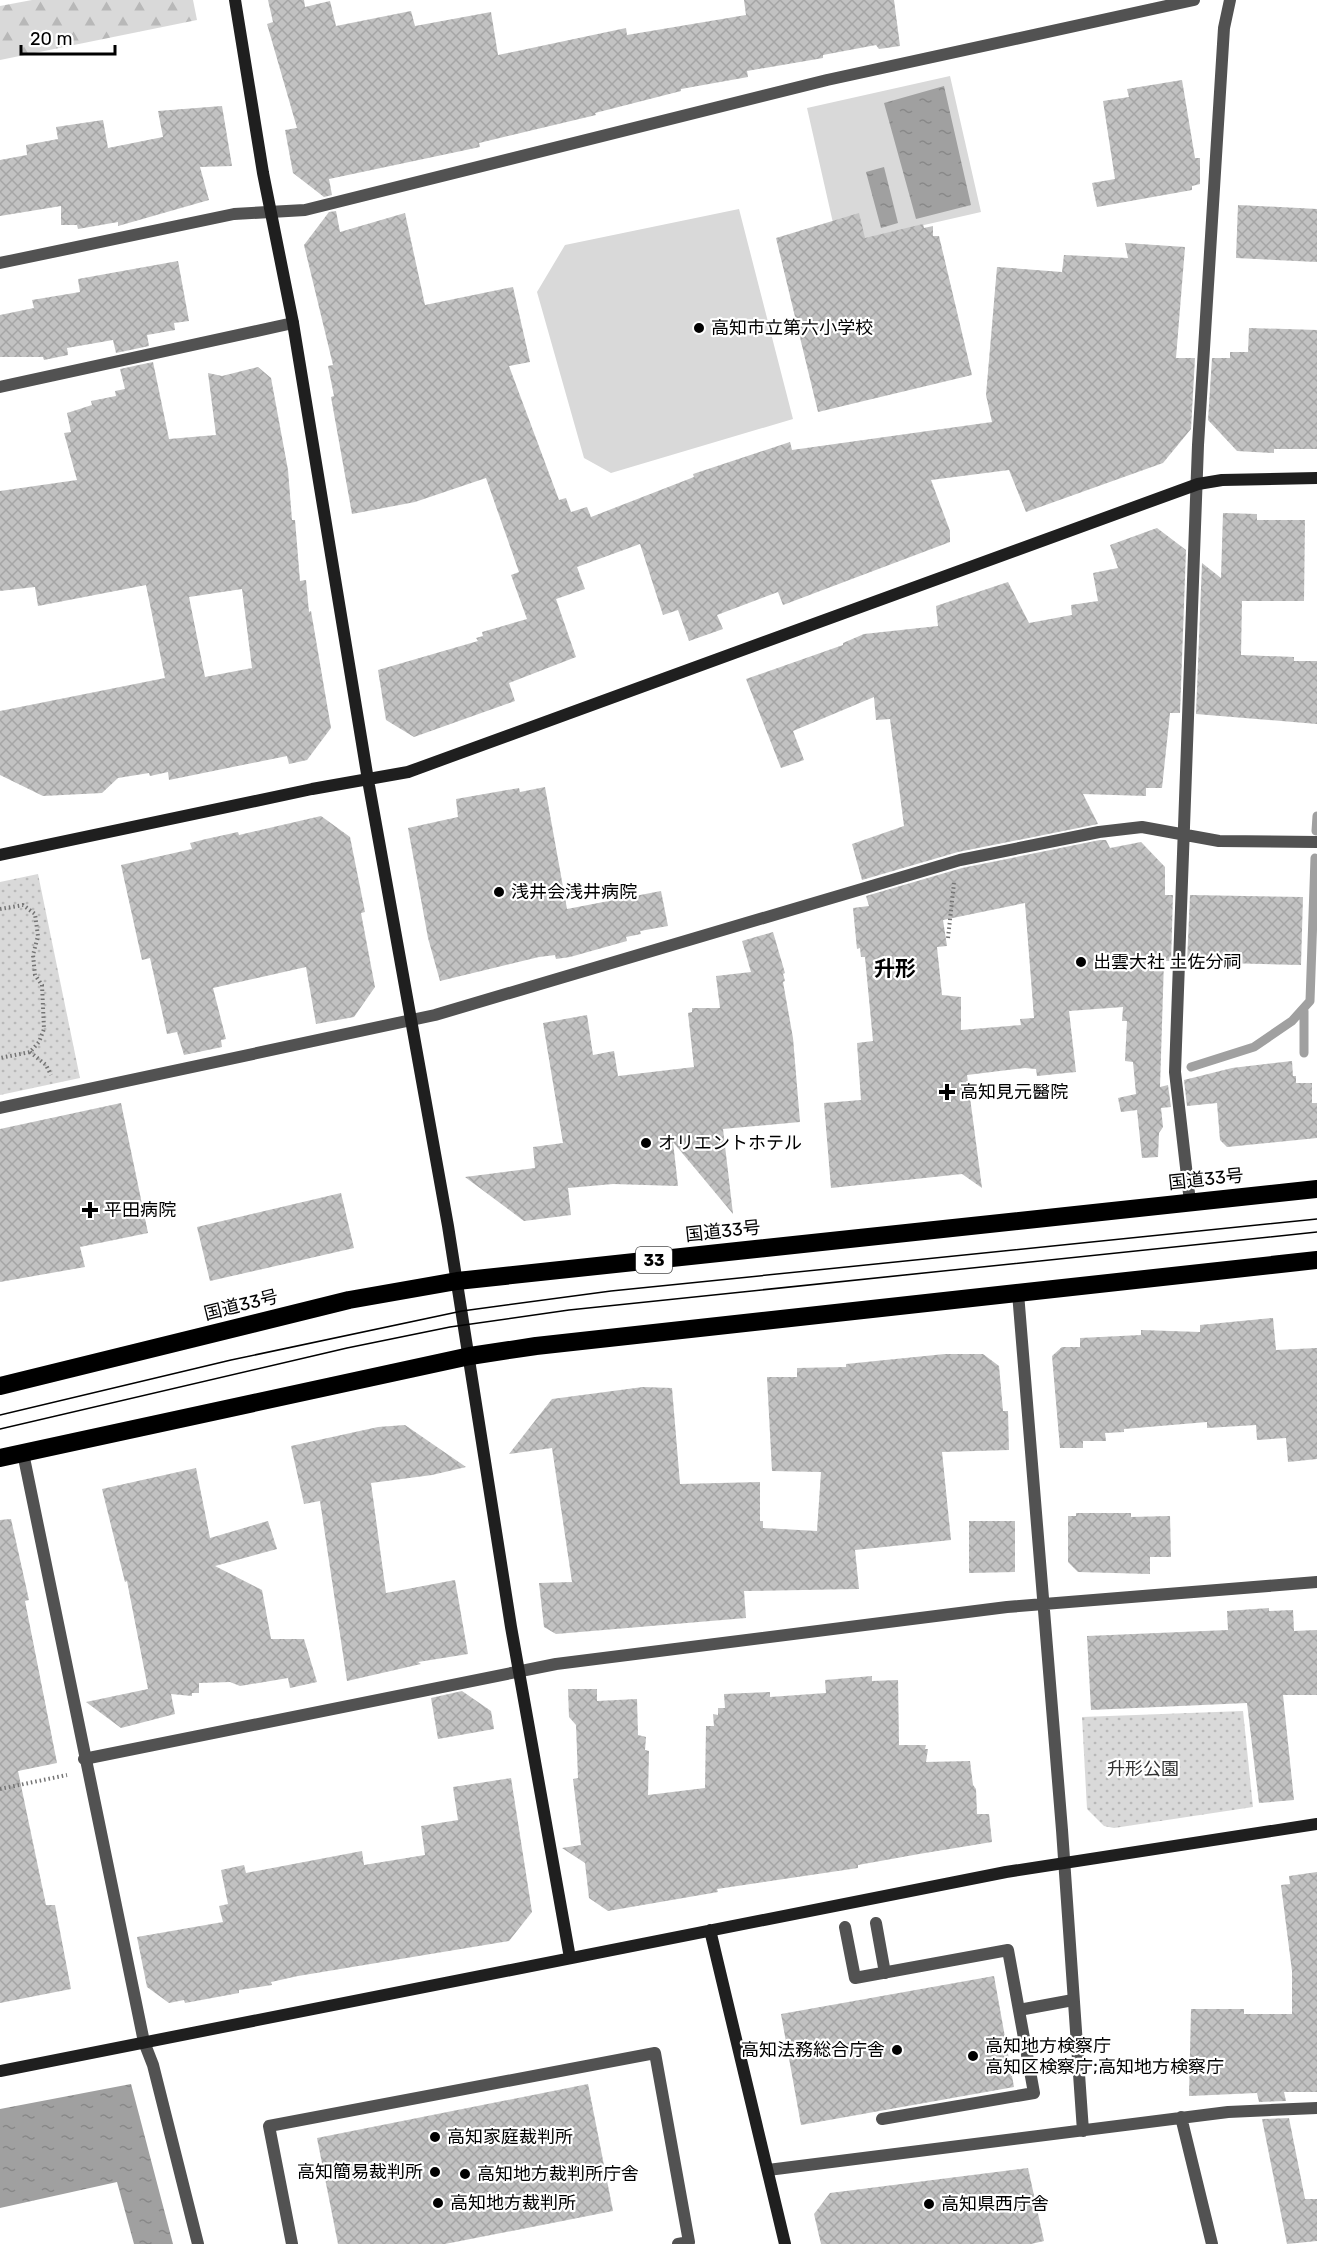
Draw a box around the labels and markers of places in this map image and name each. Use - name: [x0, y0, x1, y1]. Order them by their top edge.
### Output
- place label: 高知市立第六小学校: [711, 317, 873, 339]
- marker: 高知市立第六小学校: [692, 321, 706, 335]
- place label: 浅井会浅井病院: [511, 881, 637, 903]
- marker: 浅井会浅井病院: [492, 885, 506, 899]
- place label: 出雲大社 土佐分祠: [1093, 951, 1241, 973]
- marker: 出雲大社 土佐分祠: [1074, 955, 1088, 969]
- place label: 高知見元醫院: [960, 1081, 1068, 1103]
- marker: 高知見元醫院: [938, 1083, 956, 1101]
- place label: オリエントホテル: [658, 1132, 802, 1154]
- marker: オリエントホテル: [639, 1136, 653, 1150]
- place label: 平田病院: [104, 1199, 176, 1221]
- marker: 平田病院: [81, 1201, 99, 1219]
- place label: 高知地方検察庁 高知区検察庁;高知地方検察庁: [985, 2035, 1224, 2078]
- place label: 高知法務総合庁舎: [741, 2039, 885, 2061]
- marker: 高知法務総合庁舎: [890, 2043, 904, 2057]
- marker: 高知地方検察庁 高知区検察庁;高知地方検察庁: [966, 2049, 980, 2063]
- place label: 高知家庭裁判所: [447, 2126, 573, 2148]
- marker: 高知家庭裁判所: [428, 2130, 442, 2144]
- place label: 高知簡易裁判所: [297, 2161, 423, 2183]
- place label: 高知地方裁判所庁舎: [477, 2163, 639, 2185]
- marker: 高知簡易裁判所: [428, 2165, 442, 2179]
- marker: 高知地方裁判所庁舎: [458, 2167, 472, 2181]
- place label: 高知地方裁判所: [450, 2192, 576, 2214]
- place label: 高知県西庁舎: [941, 2193, 1049, 2215]
- marker: 高知地方裁判所: [431, 2196, 445, 2210]
- marker: 高知県西庁舎: [922, 2197, 936, 2211]

